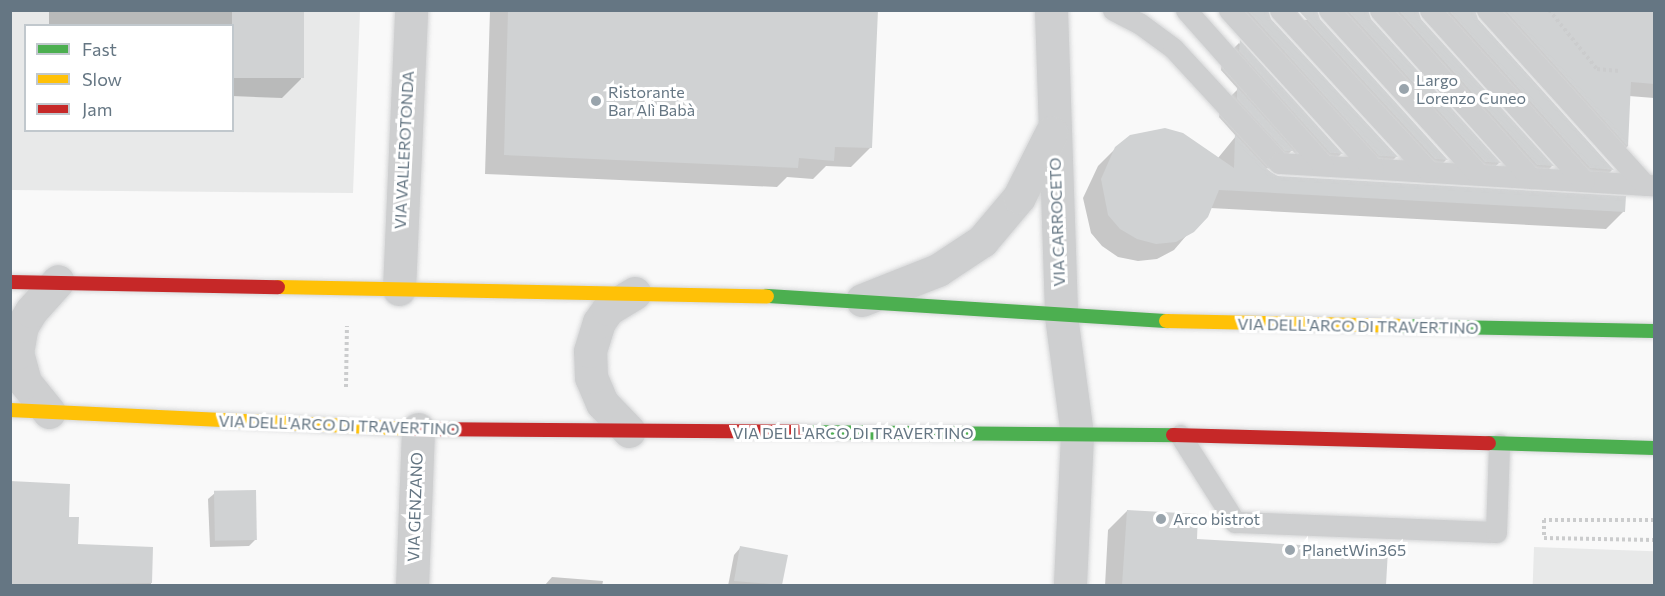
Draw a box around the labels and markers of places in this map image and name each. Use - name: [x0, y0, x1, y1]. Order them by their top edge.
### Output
- place label: Largo Lorenzo Cuneo: [1416, 70, 1526, 108]
- place label: Ristorante Bar Alì Babà: [608, 82, 695, 120]
- marker: Largo Lorenzo Cuneo: [1397, 82, 1411, 96]
- marker: Ristorante Bar Alì Babà: [589, 94, 603, 108]
- place label: Arco bistrot: [1173, 509, 1260, 529]
- marker: Arco bistrot: [1154, 512, 1168, 526]
- place label: PlanetWin365: [1302, 540, 1406, 560]
- marker: PlanetWin365: [1283, 543, 1297, 557]

